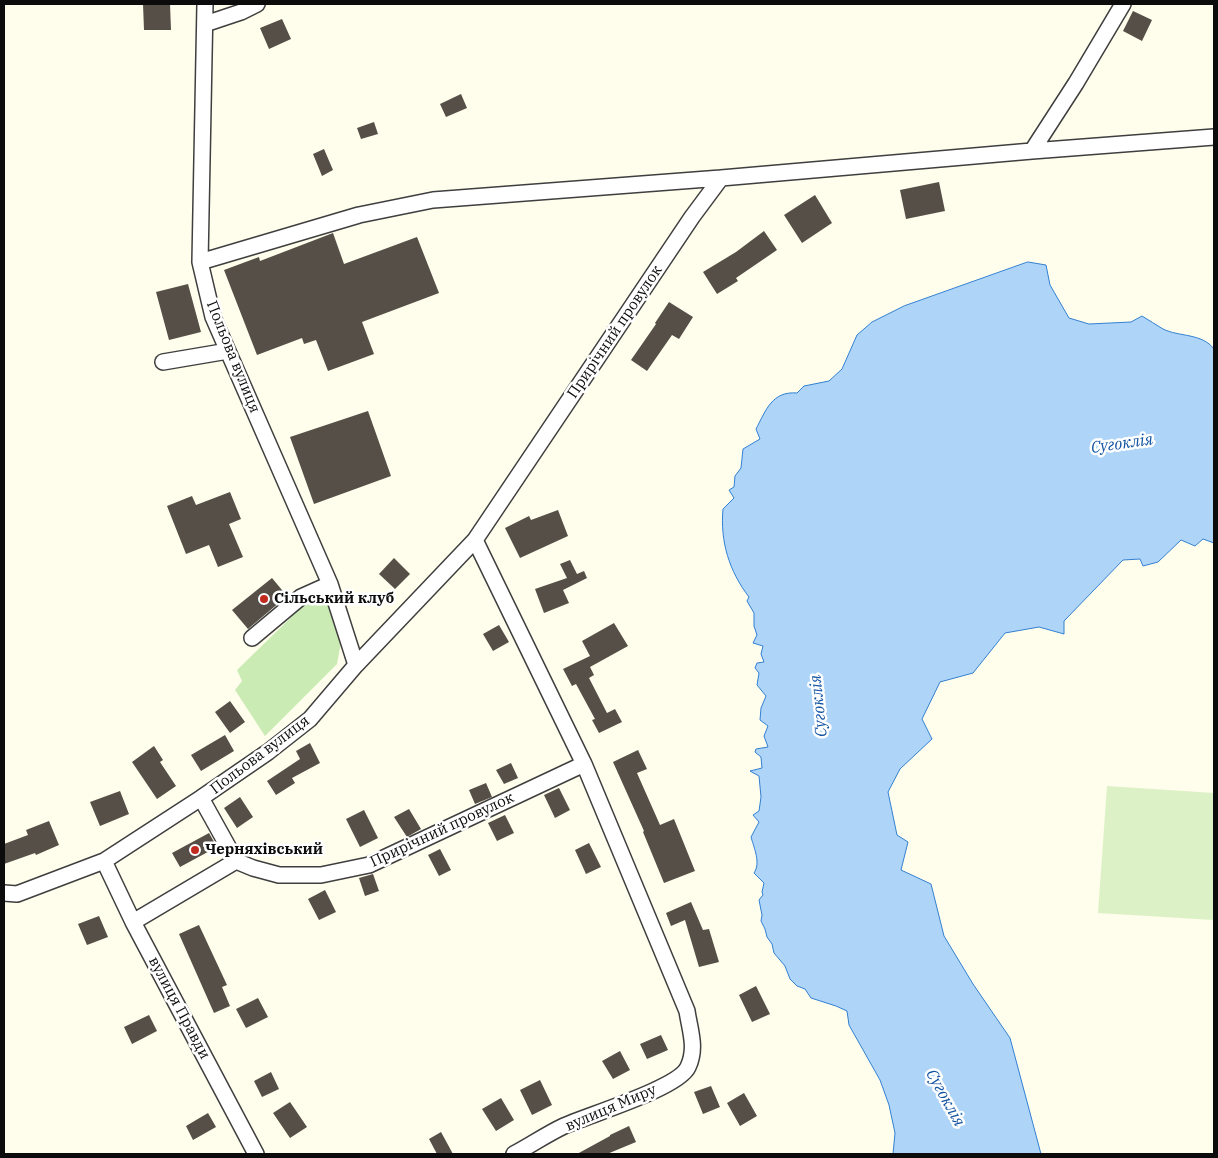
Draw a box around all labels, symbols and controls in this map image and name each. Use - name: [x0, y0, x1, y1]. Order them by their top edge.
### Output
- street label: Прирічний провулок: [564, 262, 666, 402]
- street label: Польова вулиця: [202, 298, 264, 416]
- water label: Сугоклія: [1090, 430, 1154, 458]
- place label: Сільський клуб: [274, 590, 394, 608]
- marker: Сільський клуб: [258, 593, 270, 605]
- water label: Сугоклія: [806, 674, 832, 738]
- street label: Польова вулиця: [207, 712, 313, 798]
- street label: Прирічний провулок: [367, 789, 517, 871]
- place label: Черняхівський: [205, 841, 323, 859]
- marker: Черняхівський: [189, 844, 201, 856]
- street label: вулиця Правди: [144, 954, 214, 1062]
- water label: Сугоклія: [921, 1066, 969, 1130]
- street label: вулиця Миру: [563, 1081, 659, 1135]

